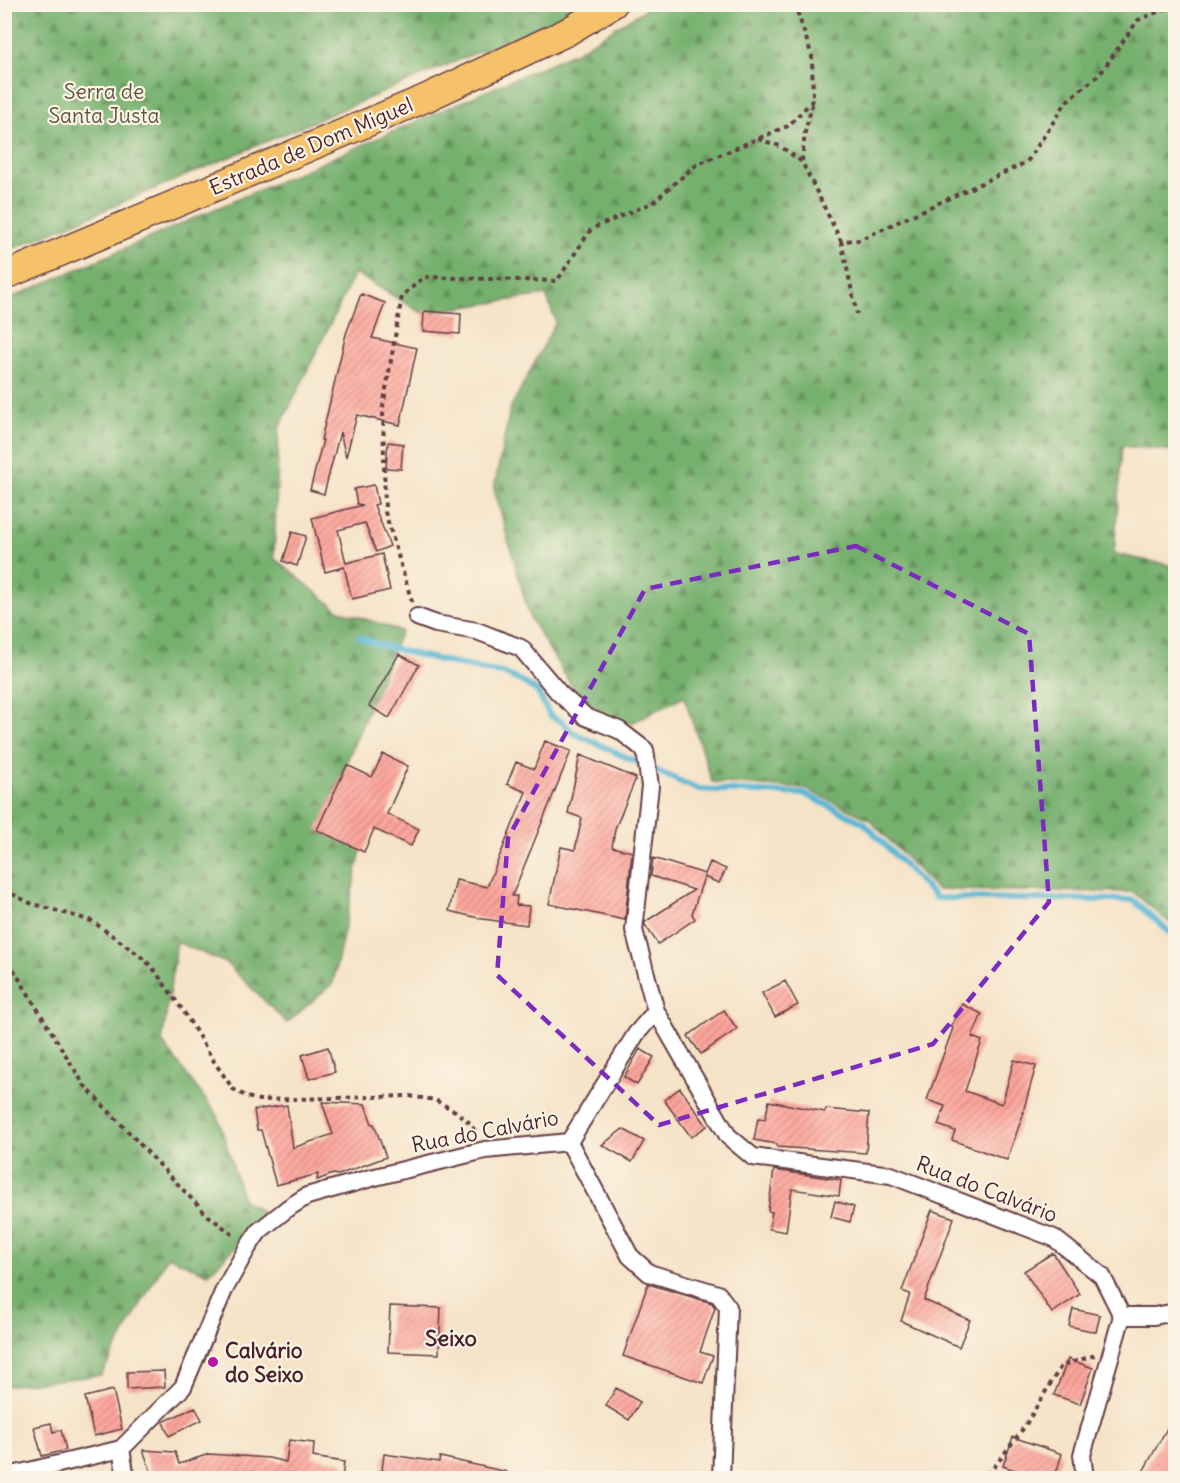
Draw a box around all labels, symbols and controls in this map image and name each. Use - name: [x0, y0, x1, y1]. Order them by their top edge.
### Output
- park label: Serra de Santa Justa: [48, 78, 160, 129]
- street label: Estrada de Dom Miguel: [205, 91, 417, 201]
- street label: Rua do Calvário: [409, 1104, 561, 1158]
- street label: Rua do Calvário: [913, 1150, 1061, 1228]
- district label: Seixo: [425, 1324, 477, 1352]
- place label: Calvário do Seixo: [225, 1337, 304, 1388]
- marker: Calvário do Seixo: [206, 1355, 220, 1369]

